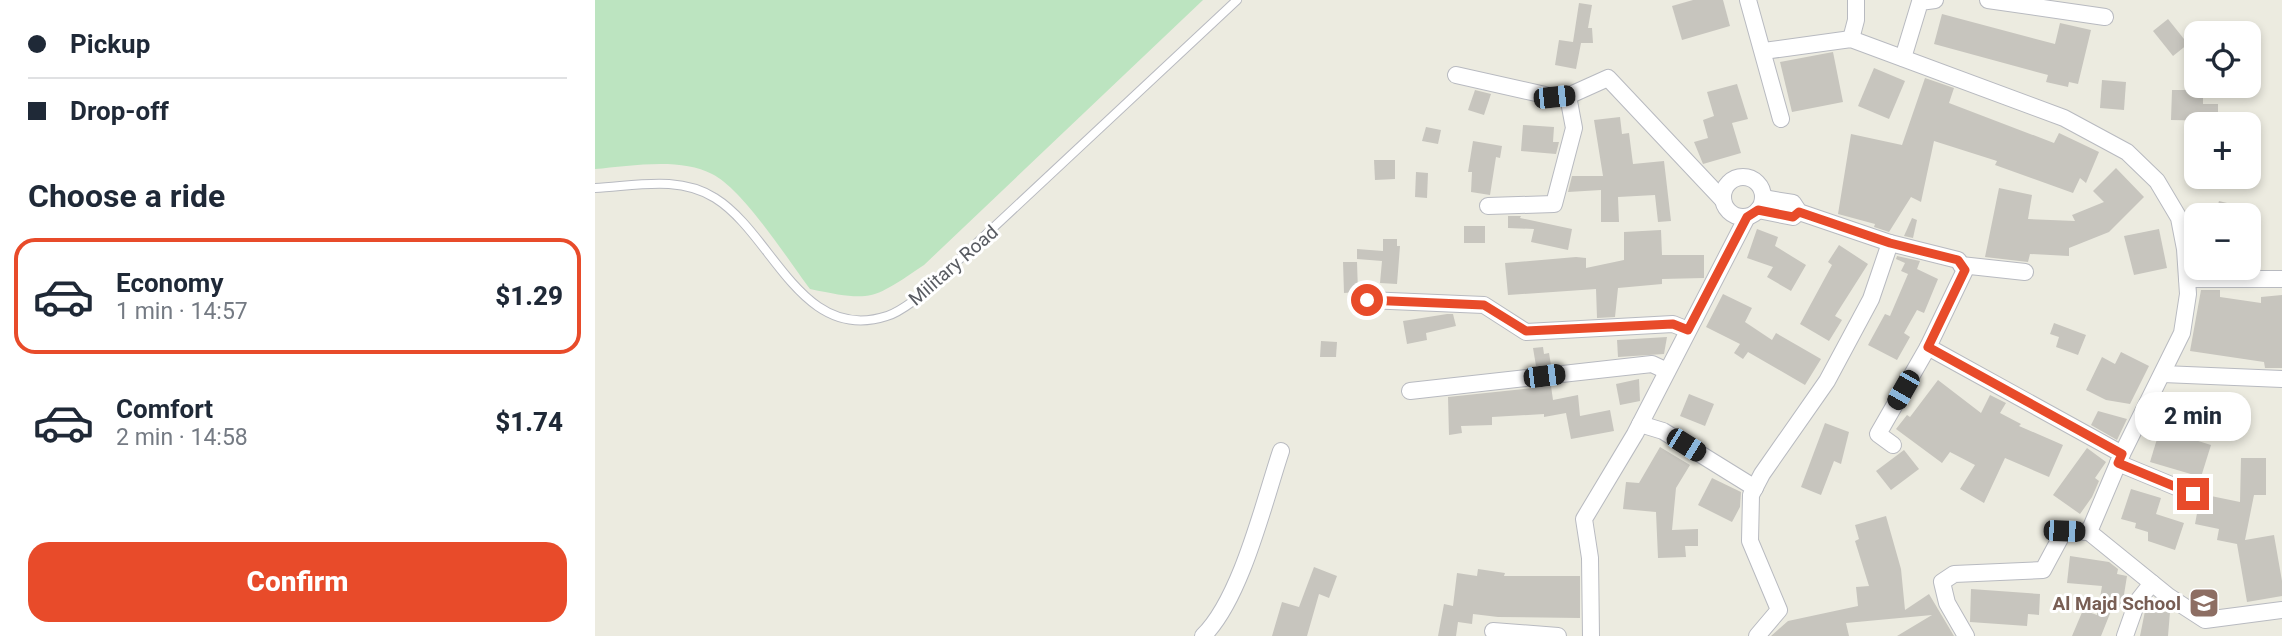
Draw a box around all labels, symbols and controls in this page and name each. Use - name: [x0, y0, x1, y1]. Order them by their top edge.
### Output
- map controls: [2184, 21, 2261, 280]
- button: locate: [2184, 21, 2261, 98]
- text: Pickup: [70, 29, 150, 59]
- car: [1533, 84, 1576, 110]
- text: Drop-off: [70, 96, 169, 126]
- button: +: [2184, 112, 2261, 189]
- text: Choose a ride: [28, 177, 225, 215]
- button: −: [2184, 203, 2261, 280]
- street label: Military Road: [904, 220, 1003, 310]
- icon: car: [32, 265, 95, 328]
- text: Economy: [116, 268, 223, 298]
- text: $1.29: [495, 281, 563, 311]
- route start: [1351, 284, 1383, 316]
- text: 1 min · 14:57: [116, 298, 248, 325]
- car: [1522, 363, 1567, 389]
- car: [1884, 367, 1923, 413]
- icon: car: [32, 391, 95, 454]
- callout: 2 min: [2135, 392, 2251, 442]
- text: Comfort: [116, 394, 213, 424]
- text: 2 min: [2164, 403, 2222, 430]
- text: $1.74: [495, 407, 563, 437]
- text: 2 min · 14:58: [116, 424, 248, 451]
- car: [1663, 425, 1710, 465]
- route end: [2177, 478, 2209, 510]
- car: [2043, 520, 2086, 542]
- button: Confirm: [28, 542, 567, 622]
- school or university icon: Al Majd School: [2187, 586, 2221, 620]
- place label: Al Majd School: [2053, 592, 2181, 615]

